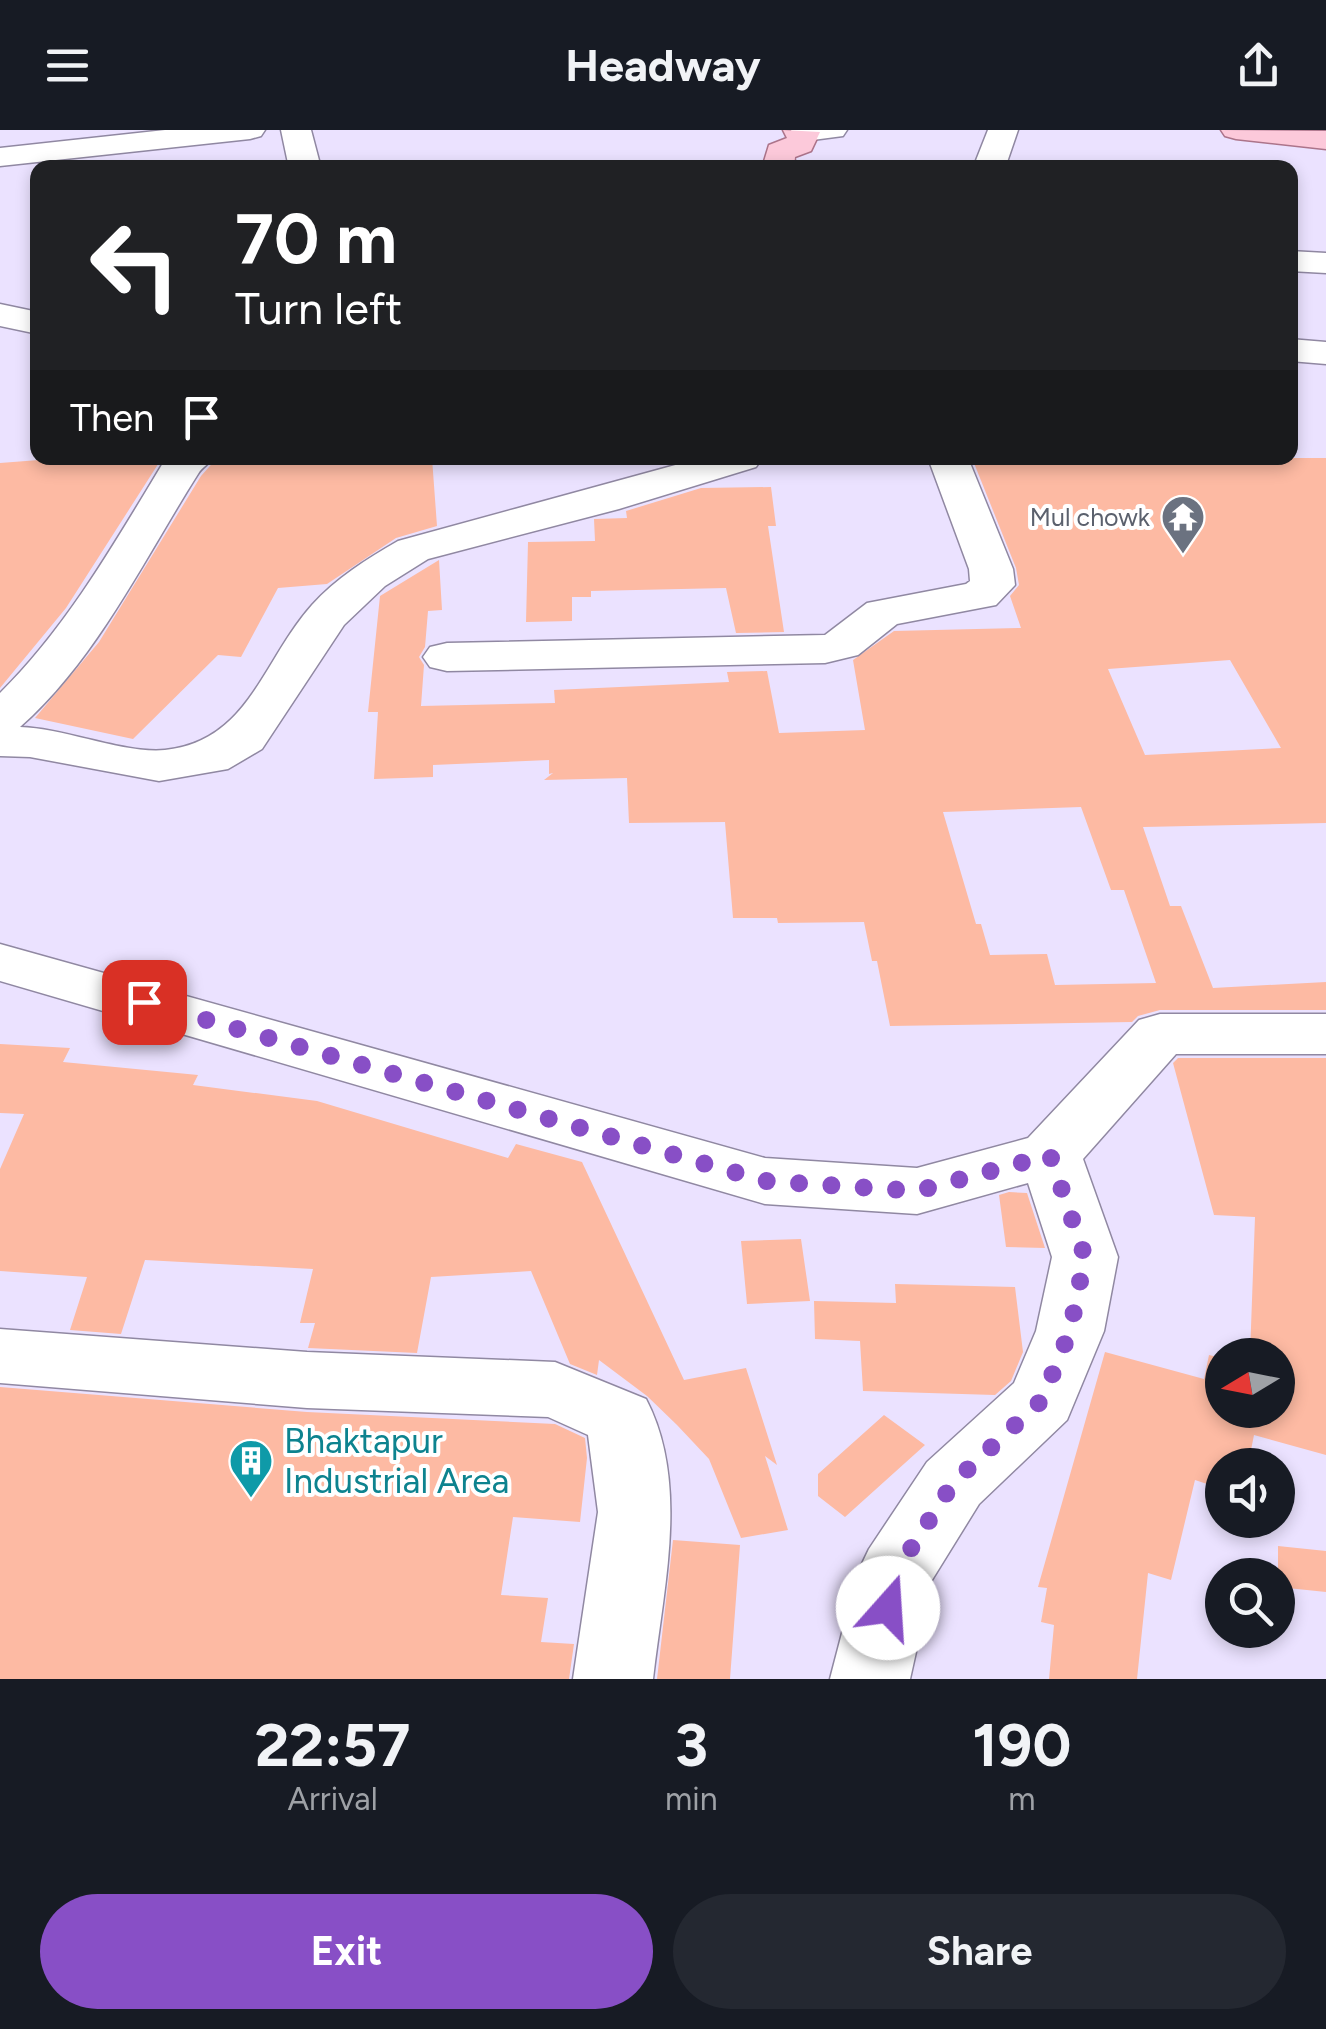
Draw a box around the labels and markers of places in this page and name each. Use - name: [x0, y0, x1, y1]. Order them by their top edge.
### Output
- temple icon: Mul chowk: [1160, 494, 1206, 555]
- place label: Mul chowk: [1030, 502, 1151, 532]
- pin: [102, 960, 187, 1045]
- place label: Bhaktapur Industrial Area: [284, 1420, 509, 1502]
- building icon: Bhaktapur Industrial Area: [228, 1438, 274, 1499]

